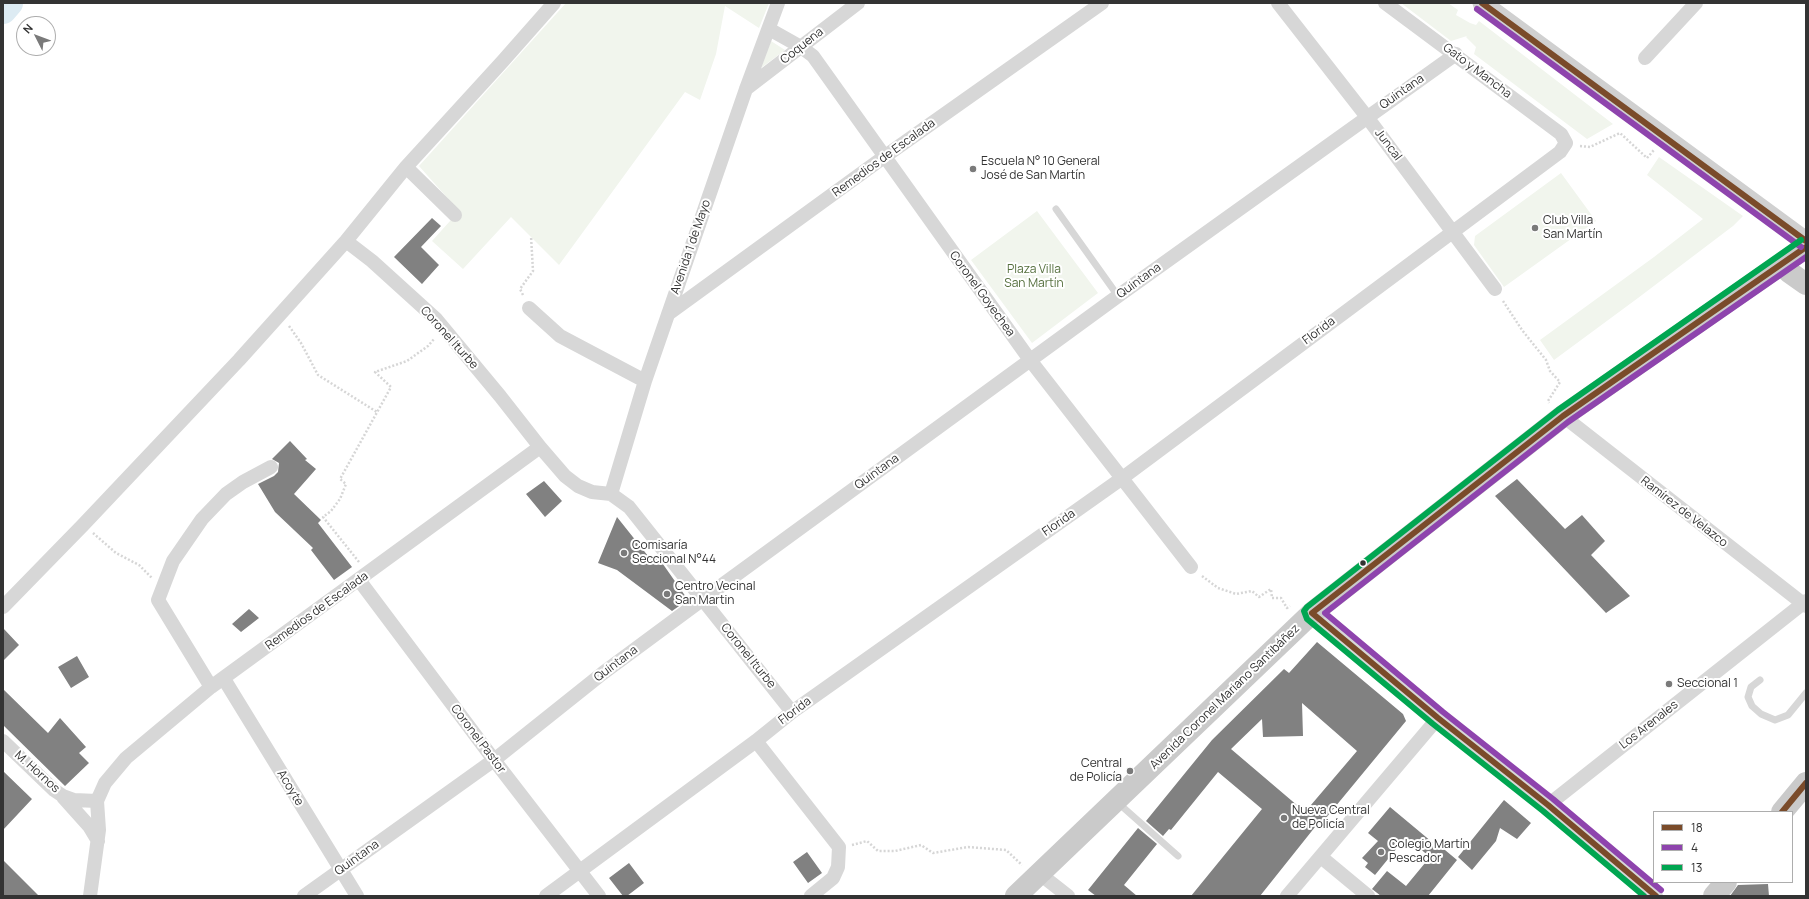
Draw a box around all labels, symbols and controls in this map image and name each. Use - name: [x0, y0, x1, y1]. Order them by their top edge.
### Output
- north arrow: [16, 16, 56, 56]
- text: N: [19, 20, 36, 36]
- street label: Coquena: [778, 25, 826, 67]
- street label: Gato y Mancha: [1440, 41, 1514, 101]
- street label: Quintana: [1377, 71, 1427, 113]
- street label: Remedios de Escalada: [830, 116, 938, 200]
- street label: Juncal: [1371, 126, 1405, 164]
- place label: Escuela N° 10 General José de San Martín: [981, 155, 1100, 183]
- marker: Escuela N° 10 General José de San Martín: [968, 164, 978, 174]
- street label: Avenida 1 de Mayo: [668, 198, 714, 296]
- place label: Club Villa San Martín: [1543, 214, 1602, 242]
- marker: Club Villa San Martín: [1530, 223, 1540, 233]
- street label: Coronel Goyechea: [946, 248, 1018, 340]
- street label: Quintana: [1114, 260, 1164, 302]
- park label: Plaza Villa San Martín: [1004, 263, 1064, 291]
- street label: Coronel Iturbe: [417, 304, 481, 372]
- street label: Florida: [1300, 314, 1338, 348]
- street label: Quintana: [852, 451, 902, 493]
- street label: Ramírez de Velazco: [1638, 474, 1730, 550]
- street label: Florida: [1040, 507, 1078, 539]
- place label: Comisaría Seccional N°44: [632, 539, 716, 567]
- marker: Comisaría Seccional N°44: [619, 548, 629, 558]
- unlabelled marker: [1358, 558, 1368, 568]
- street label: Remedios de Escalada: [263, 569, 371, 653]
- place label: Centro Vecinal San Martin: [675, 580, 755, 608]
- marker: Centro Vecinal San Martin: [662, 589, 672, 599]
- street label: Coronel Iturbe: [717, 621, 779, 691]
- street label: Avenida Coronel Mariano Santibáñez: [1147, 622, 1303, 772]
- street label: Quintana: [591, 643, 641, 685]
- place label: Seccional 1: [1677, 677, 1738, 691]
- marker: Seccional 1: [1664, 679, 1674, 689]
- street label: Florida: [776, 694, 814, 728]
- street label: Los Arenales: [1617, 698, 1681, 752]
- street label: Coronel Pastor: [448, 702, 508, 776]
- street label: M. Hornos: [12, 748, 62, 796]
- place label: Central de Policía: [1070, 757, 1122, 785]
- marker: Central de Policía: [1125, 766, 1135, 776]
- street label: Acoyte: [274, 767, 306, 809]
- place label: Nueva Central de Policía: [1292, 804, 1370, 832]
- legend: [1653, 811, 1793, 883]
- marker: Nueva Central de Policía: [1279, 813, 1289, 823]
- text: 18: [1691, 819, 1703, 836]
- street label: Quintana: [332, 837, 382, 879]
- place label: Colegio Martín Pescador: [1389, 838, 1470, 866]
- text: 4: [1691, 839, 1698, 856]
- marker: Colegio Martín Pescador: [1376, 847, 1386, 857]
- text: 13: [1691, 859, 1702, 876]

